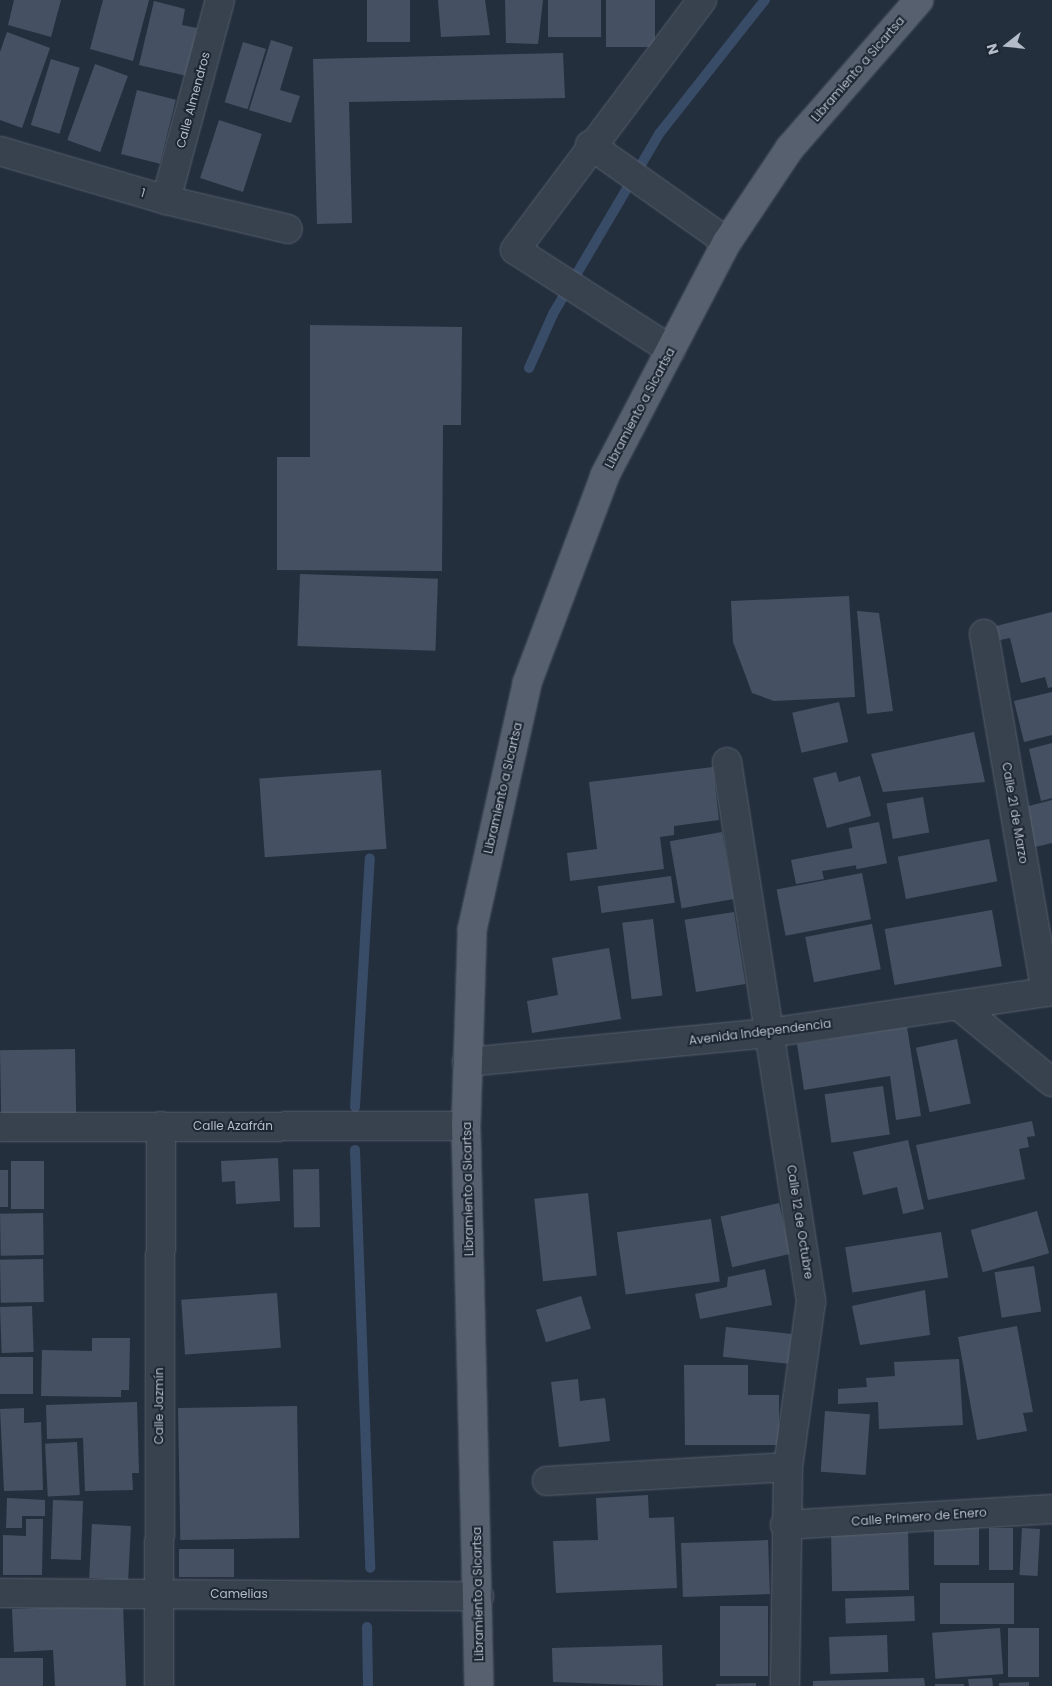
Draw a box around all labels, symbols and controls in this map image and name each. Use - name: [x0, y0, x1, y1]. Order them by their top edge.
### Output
- street label: Libramiento a Sicartsa: [808, 14, 908, 124]
- north arrow: [982, 20, 1032, 70]
- text: N: [982, 41, 1004, 57]
- street label: Calle Almendros: [173, 50, 213, 150]
- street label: 1: [139, 186, 147, 200]
- street label: Libramiento a Sicartsa: [602, 345, 678, 471]
- street label: Libramiento a Sicartsa: [481, 721, 525, 855]
- street label: Calle 21 de Marzo: [999, 761, 1031, 865]
- street label: Avenida Independencia: [688, 1016, 832, 1048]
- street label: Calle Azafrán: [193, 1119, 273, 1133]
- street label: Libramiento a Sicartsa: [460, 1122, 476, 1256]
- street label: Calle 12 de Octubre: [784, 1164, 816, 1280]
- street label: Calle Jazmín: [152, 1368, 166, 1444]
- street label: Calle Primero de Enero: [851, 1505, 987, 1529]
- street label: Libramiento a Sicartsa: [470, 1527, 486, 1661]
- street label: Camelias: [210, 1587, 268, 1601]

